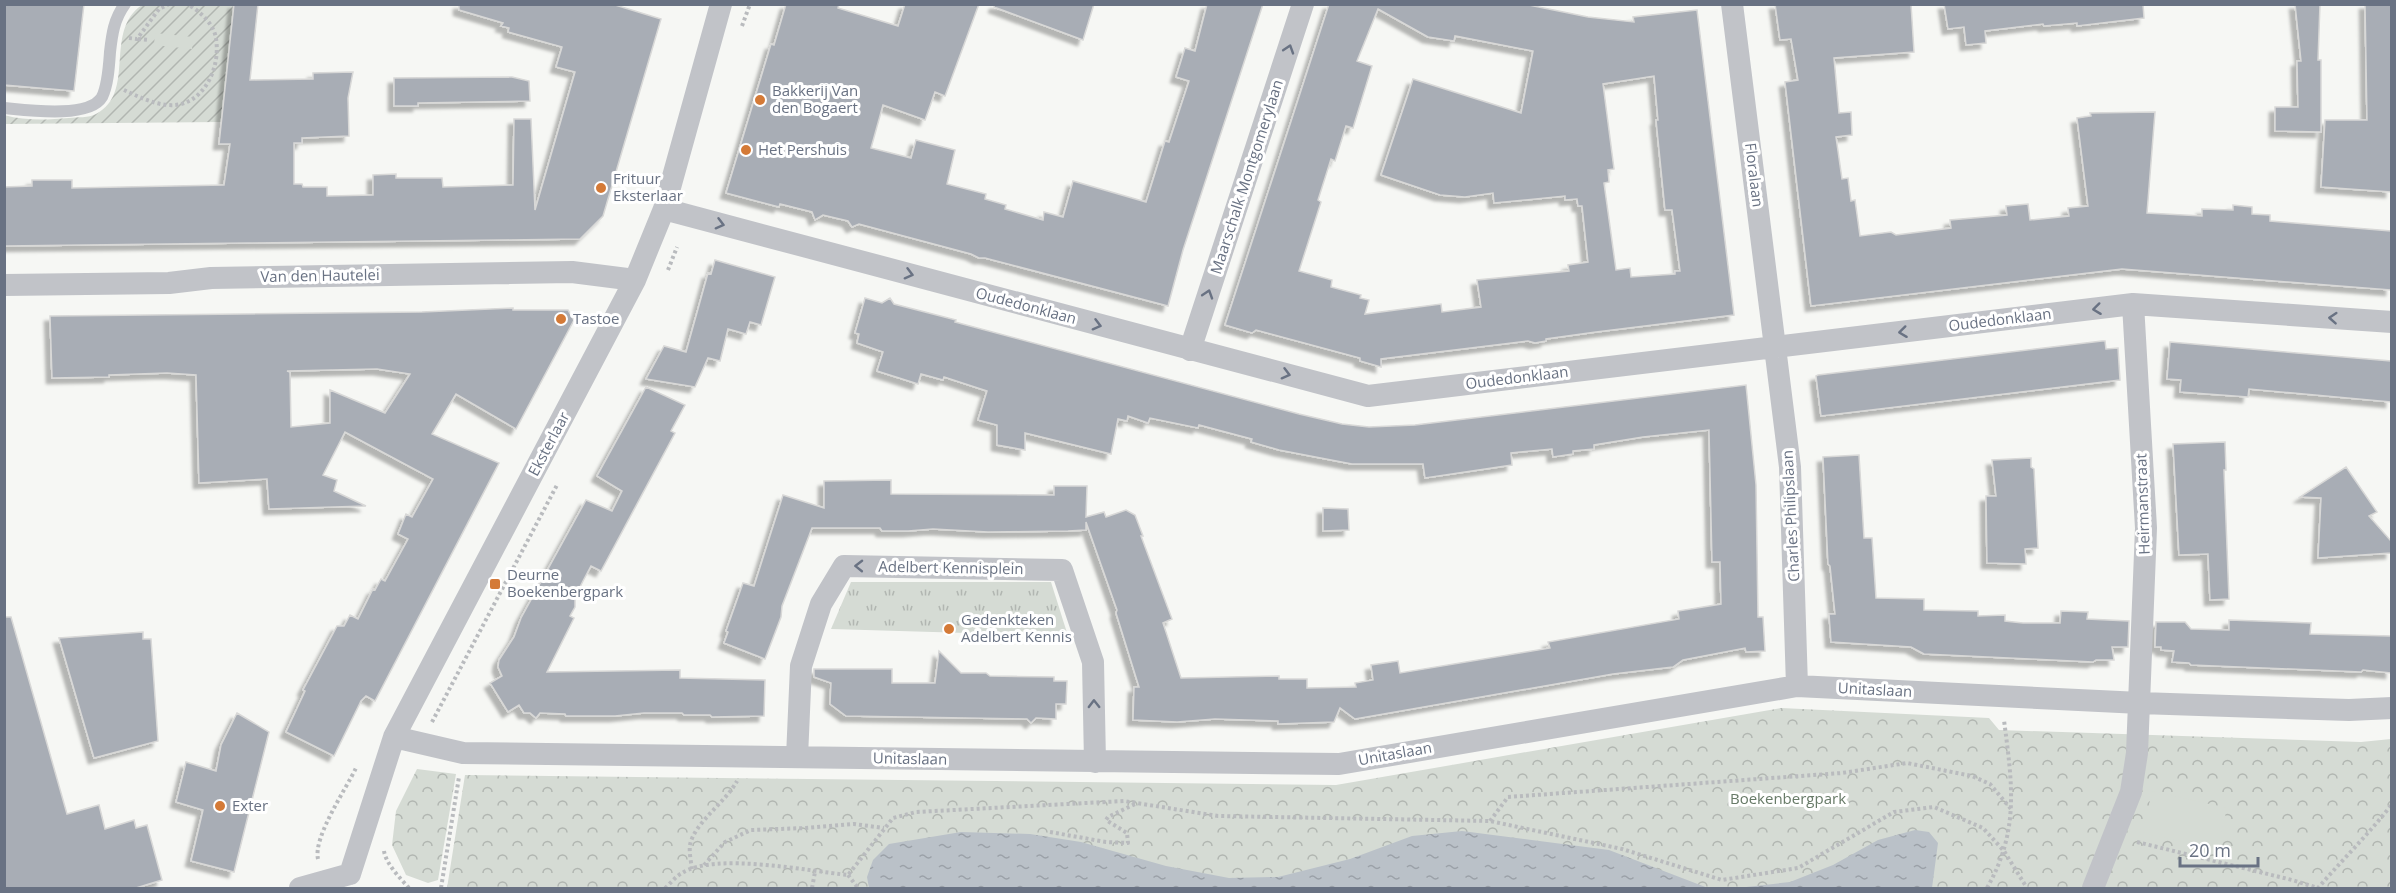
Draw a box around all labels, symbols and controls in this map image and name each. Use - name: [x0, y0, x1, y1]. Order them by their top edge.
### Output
- one-way arrow: [1281, 44, 1294, 55]
- street label: Maarschalk Montgomerylaan: [1205, 77, 1287, 277]
- place label: Bakkerij Van den Bogaert: [772, 80, 858, 117]
- marker: Bakkerij Van den Bogaert: [753, 93, 767, 107]
- place label: Het Pershuis: [758, 139, 847, 159]
- street label: Floralaan: [1741, 142, 1769, 208]
- marker: Het Pershuis: [739, 143, 753, 157]
- place label: Frituur Eksterlaar: [613, 168, 683, 205]
- marker: Frituur Eksterlaar: [594, 181, 608, 195]
- one-way arrow: [715, 216, 725, 229]
- street label: Van den Hautelei: [260, 264, 380, 286]
- one-way arrow: [903, 267, 914, 279]
- street label: Oudedonklaan: [974, 282, 1079, 328]
- one-way arrow: [1201, 289, 1213, 300]
- one-way arrow: [2092, 302, 2101, 314]
- street label: Oudedonklaan: [1947, 303, 2052, 335]
- place label: Tastoe: [573, 308, 620, 328]
- marker: Tastoe: [554, 312, 568, 326]
- one-way arrow: [2329, 312, 2338, 325]
- one-way arrow: [1092, 317, 1102, 330]
- one-way arrow: [1899, 325, 1908, 337]
- street label: Oudedonklaan: [1464, 361, 1569, 393]
- one-way arrow: [1280, 367, 1290, 380]
- street label: Eksterlaar: [523, 408, 573, 479]
- street label: Charles Philipslaan: [1777, 450, 1803, 582]
- street label: Heirmanstraat: [2130, 453, 2154, 555]
- street label: Adelbert Kennisplein: [878, 556, 1024, 578]
- one-way arrow: [855, 560, 864, 572]
- place label: Deurne Boekenbergpark: [507, 564, 623, 601]
- marker: Deurne Boekenbergpark: [488, 577, 502, 591]
- place label: Gedenkteken Adelbert Kennis: [961, 609, 1072, 646]
- marker: Gedenkteken Adelbert Kennis: [942, 622, 956, 636]
- street label: Unitaslaan: [1837, 677, 1913, 701]
- one-way arrow: [1088, 699, 1100, 708]
- street label: Unitaslaan: [1356, 737, 1433, 769]
- street label: Unitaslaan: [873, 747, 947, 769]
- park label: Boekenbergpark: [1730, 788, 1846, 808]
- place label: Exter: [232, 795, 268, 815]
- marker: Exter: [213, 799, 227, 813]
- scale bar: [2180, 830, 2258, 868]
- text: 20 m: [2189, 838, 2231, 862]

